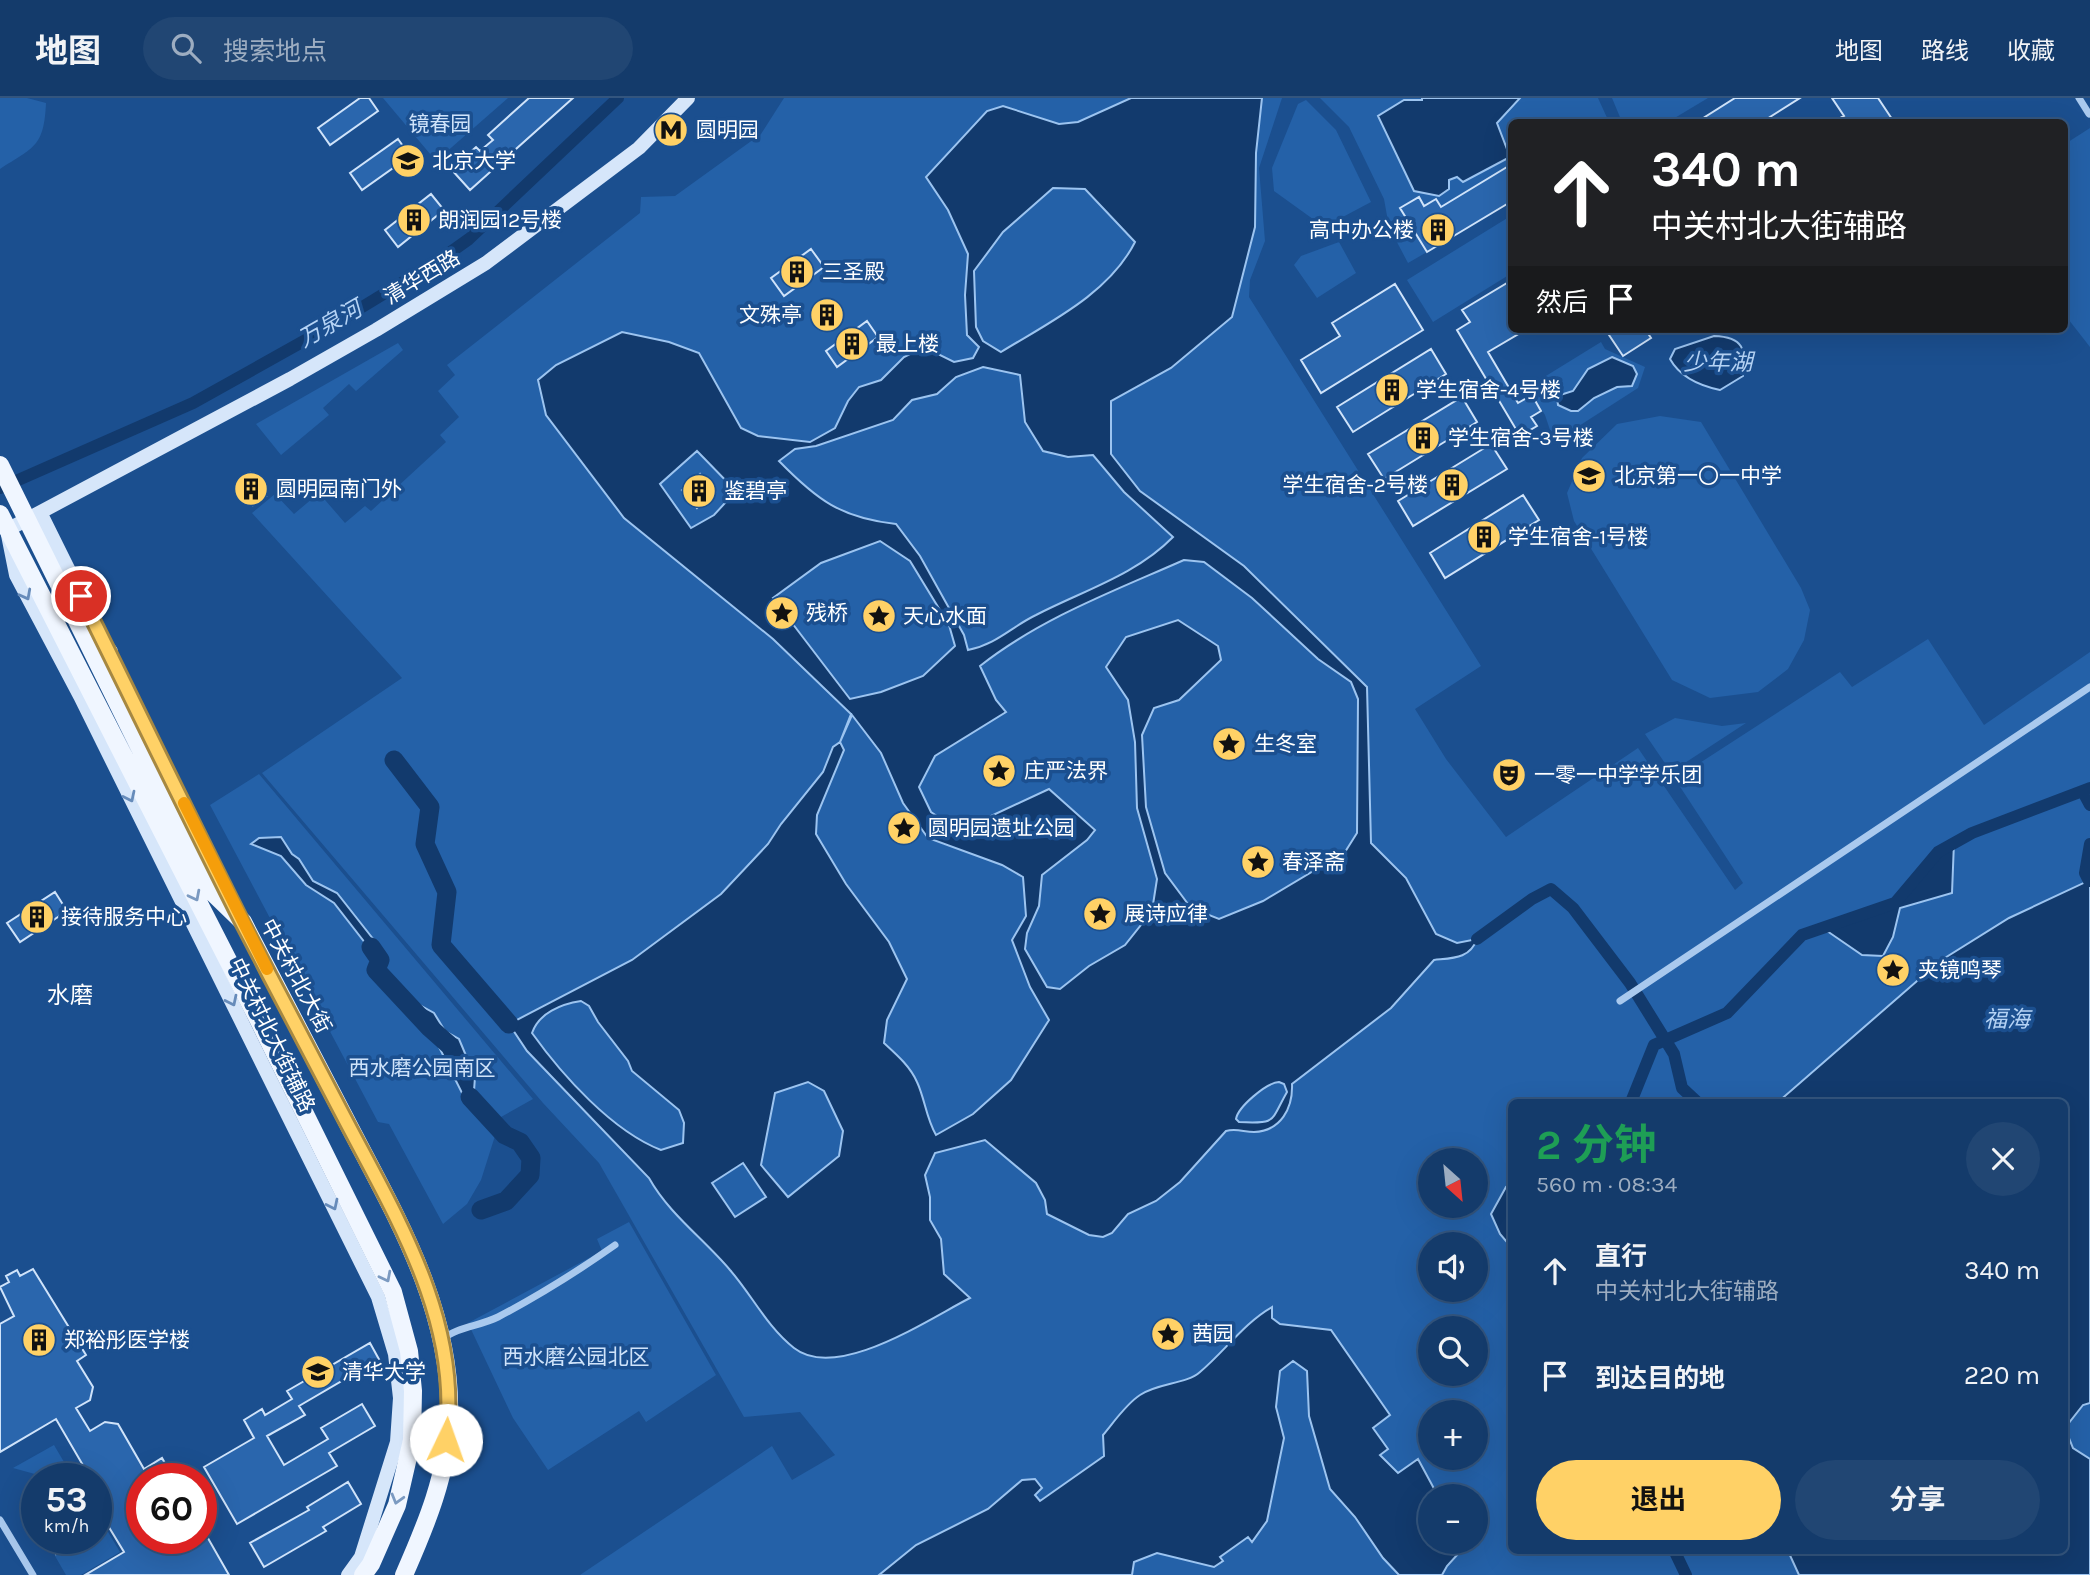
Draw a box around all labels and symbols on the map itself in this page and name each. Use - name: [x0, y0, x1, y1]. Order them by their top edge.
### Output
- metro station icon: 圆明园: [652, 111, 690, 149]
- park label: 镜春园: [409, 112, 472, 136]
- place label: 圆明园: [696, 118, 759, 142]
- school or university icon: 北京大学: [389, 142, 427, 180]
- place label: 北京大学: [432, 149, 516, 173]
- building icon: 朗润园12号楼: [395, 201, 433, 239]
- place label: 朗润园12号楼: [438, 208, 562, 232]
- building icon: 高中办公楼: [1419, 211, 1457, 249]
- place label: 高中办公楼: [1309, 218, 1414, 242]
- street label: 清华西路: [380, 245, 464, 309]
- building icon: 三圣殿: [778, 253, 816, 291]
- place label: 三圣殿: [822, 260, 885, 284]
- water label: 万泉河: [293, 293, 370, 353]
- building icon: 文殊亭: [808, 296, 846, 334]
- place label: 文殊亭: [739, 303, 802, 327]
- building icon: 最上楼: [833, 325, 871, 363]
- place label: 最上楼: [876, 332, 939, 356]
- water label: 少年湖: [1684, 349, 1756, 376]
- building icon: 学生宿舍-4号楼: [1373, 371, 1411, 409]
- place label: 学生宿舍-4号楼: [1416, 378, 1561, 402]
- building icon: 学生宿舍-3号楼: [1404, 419, 1442, 457]
- place label: 学生宿舍-3号楼: [1448, 426, 1594, 450]
- school or university icon: 北京第一〇一中学: [1570, 457, 1608, 495]
- place label: 北京第一〇一中学: [1614, 464, 1782, 488]
- building icon: 学生宿舍-2号楼: [1433, 466, 1471, 504]
- building icon: 圆明园南门外: [232, 470, 270, 508]
- building icon: 鉴碧亭: [680, 472, 718, 510]
- place label: 学生宿舍-2号楼: [1283, 473, 1428, 497]
- place label: 圆明园南门外: [276, 477, 402, 501]
- place label: 鉴碧亭: [724, 479, 787, 503]
- building icon: 学生宿舍-1号楼: [1465, 518, 1503, 556]
- place label: 学生宿舍-1号楼: [1508, 525, 1648, 549]
- pin: [51, 566, 111, 626]
- one-way arrow: [18, 588, 32, 600]
- place icon: 残桥: [763, 594, 801, 632]
- place icon: 天心水面: [860, 597, 898, 635]
- place label: 残桥: [806, 601, 848, 625]
- place label: 天心水面: [903, 604, 987, 628]
- place icon: 生冬室: [1210, 725, 1248, 763]
- place label: 生冬室: [1254, 732, 1317, 756]
- place icon: 庄严法界: [980, 752, 1018, 790]
- theatre icon: 一零一中学学乐团: [1490, 756, 1528, 794]
- place label: 庄严法界: [1024, 759, 1108, 783]
- place label: 一零一中学学乐团: [1534, 763, 1702, 787]
- one-way arrow: [122, 790, 136, 802]
- place icon: 圆明园遗址公园: [885, 809, 923, 847]
- place label: 圆明园遗址公园: [928, 816, 1075, 840]
- place icon: 春泽斋: [1239, 843, 1277, 881]
- place label: 春泽斋: [1282, 850, 1345, 874]
- one-way arrow: [187, 889, 201, 901]
- place icon: 展诗应律: [1081, 895, 1119, 933]
- building icon: 接待服务中心: [18, 898, 56, 936]
- place label: 展诗应律: [1124, 902, 1208, 926]
- place label: 接待服务中心: [61, 905, 187, 929]
- street label: 中关村北大街: [256, 915, 336, 1037]
- place icon: 夹镜鸣琴: [1874, 951, 1912, 989]
- street label: 中关村北大街辅路: [224, 954, 320, 1116]
- place label: 夹镜鸣琴: [1918, 958, 2002, 982]
- district label: 水磨: [47, 982, 93, 1009]
- one-way arrow: [223, 994, 237, 1006]
- water label: 福海: [1984, 1006, 2033, 1033]
- park label: 西水磨公园南区: [349, 1056, 496, 1080]
- north arrow: [1418, 1148, 1488, 1218]
- one-way arrow: [324, 1198, 338, 1210]
- one-way arrow: [378, 1270, 392, 1282]
- place icon: 茜园: [1149, 1315, 1187, 1353]
- building icon: 郑裕彤医学楼: [20, 1321, 58, 1359]
- place label: 茜园: [1192, 1322, 1234, 1346]
- place label: 郑裕彤医学楼: [64, 1328, 190, 1352]
- park label: 西水磨公园北区: [503, 1345, 650, 1369]
- school or university icon: 清华大学: [299, 1353, 337, 1391]
- place label: 清华大学: [342, 1360, 426, 1384]
- position arrow: [409, 1403, 483, 1477]
- speed limit sign: 60: [126, 1463, 217, 1554]
- one-way arrow: [391, 1493, 406, 1505]

